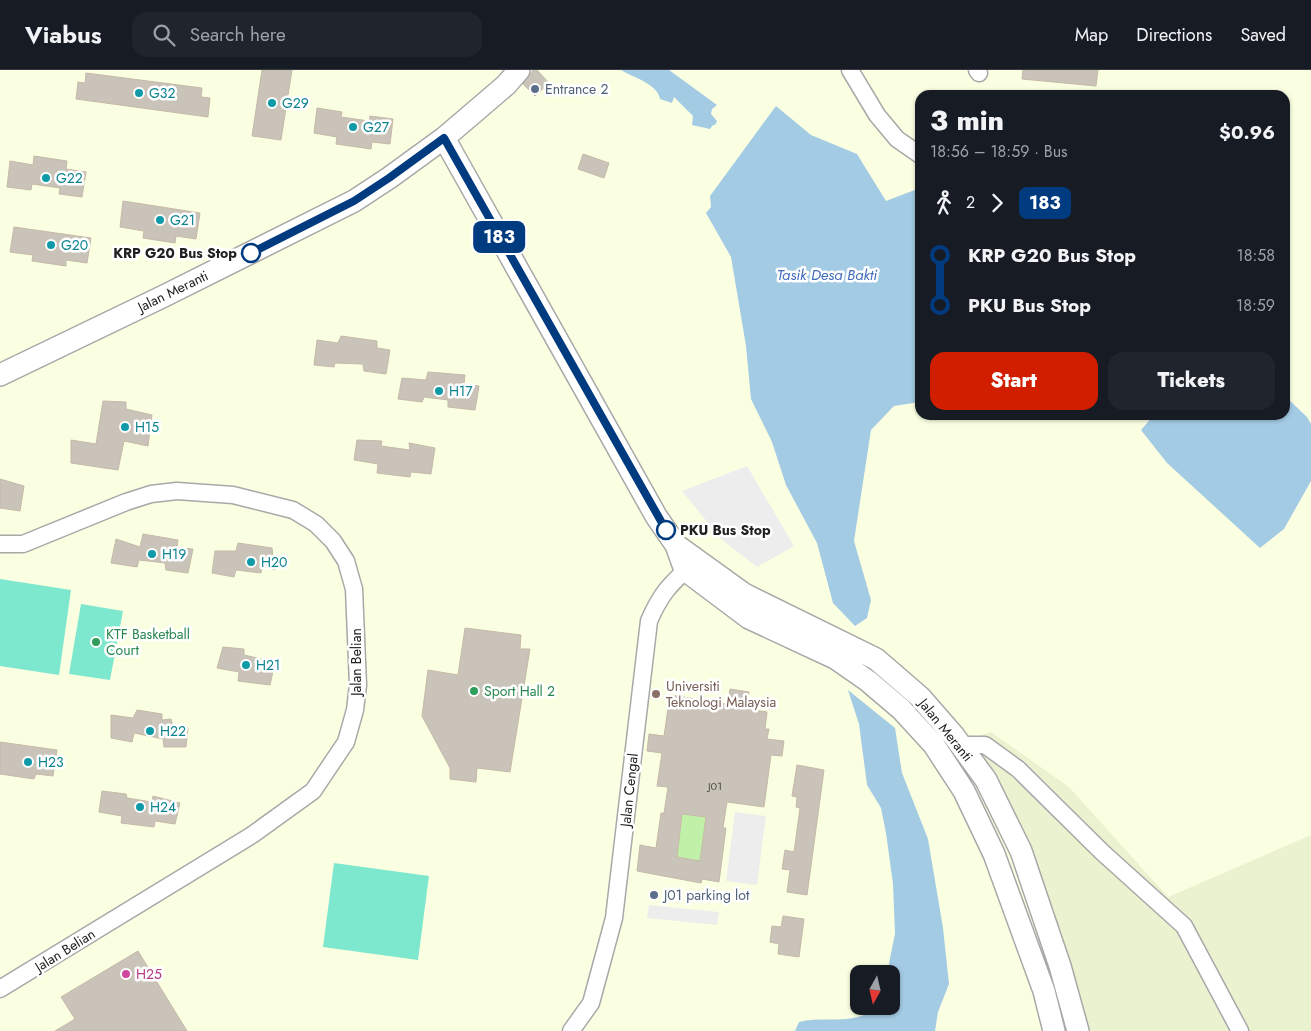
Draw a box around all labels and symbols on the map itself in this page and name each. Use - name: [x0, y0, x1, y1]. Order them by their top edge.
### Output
- place label: Entrance 2: [545, 79, 608, 99]
- place label: G32: [149, 83, 175, 103]
- marker: Entrance 2: [529, 83, 541, 95]
- marker: G32: [133, 87, 145, 99]
- place label: G29: [282, 93, 309, 113]
- marker: G29: [266, 97, 278, 109]
- place label: G27: [363, 117, 390, 137]
- marker: G27: [347, 121, 359, 133]
- place label: G22: [56, 168, 83, 188]
- marker: G22: [40, 172, 52, 184]
- place label: G21: [170, 210, 195, 230]
- marker: G21: [154, 214, 166, 226]
- line badge: 183: [470, 221, 528, 253]
- place label: G20: [61, 235, 88, 255]
- marker: G20: [45, 239, 57, 251]
- place label: KRP G20 Bus Stop: [113, 243, 237, 263]
- marker: KRP G20 Bus Stop: [241, 243, 261, 263]
- water label: Tasik Desa Bakti: [777, 264, 877, 286]
- street label: Jalan Meranti: [133, 265, 212, 318]
- place label: H17: [449, 381, 473, 401]
- marker: H17: [433, 385, 445, 397]
- place label: H15: [135, 417, 159, 437]
- marker: H15: [119, 421, 131, 433]
- marker: PKU Bus Stop: [656, 520, 676, 540]
- place label: PKU Bus Stop: [680, 520, 771, 540]
- place label: H19: [162, 544, 186, 564]
- marker: H19: [146, 548, 158, 560]
- place label: H20: [261, 552, 287, 572]
- marker: H20: [245, 556, 257, 568]
- place label: KTF Basketball Court: [106, 624, 190, 660]
- street label: Jalan Belian: [346, 628, 366, 698]
- marker: KTF Basketball Court: [90, 636, 102, 648]
- place label: H21: [256, 655, 280, 675]
- marker: H21: [240, 659, 252, 671]
- place label: Universiti Teknologi Malaysia: [666, 676, 776, 712]
- place label: Sport Hall 2: [484, 681, 555, 701]
- marker: Sport Hall 2: [468, 685, 480, 697]
- marker: Universiti Teknologi Malaysia: [650, 688, 662, 700]
- street label: Jalan Meranti: [913, 693, 978, 766]
- place label: H22: [160, 721, 186, 741]
- marker: H22: [144, 725, 156, 737]
- place label: H23: [38, 752, 64, 772]
- street label: Jalan Cengal: [615, 752, 643, 830]
- marker: H23: [22, 756, 34, 768]
- house number: J01: [706, 778, 722, 794]
- place label: H24: [150, 797, 176, 817]
- marker: H24: [134, 801, 146, 813]
- place label: J01 parking lot: [662, 885, 750, 905]
- marker: J01 parking lot: [648, 889, 660, 901]
- street label: Jalan Belian: [29, 924, 99, 977]
- place label: H25: [136, 964, 162, 984]
- north arrow: [850, 965, 900, 1015]
- marker: H25: [120, 968, 132, 980]

